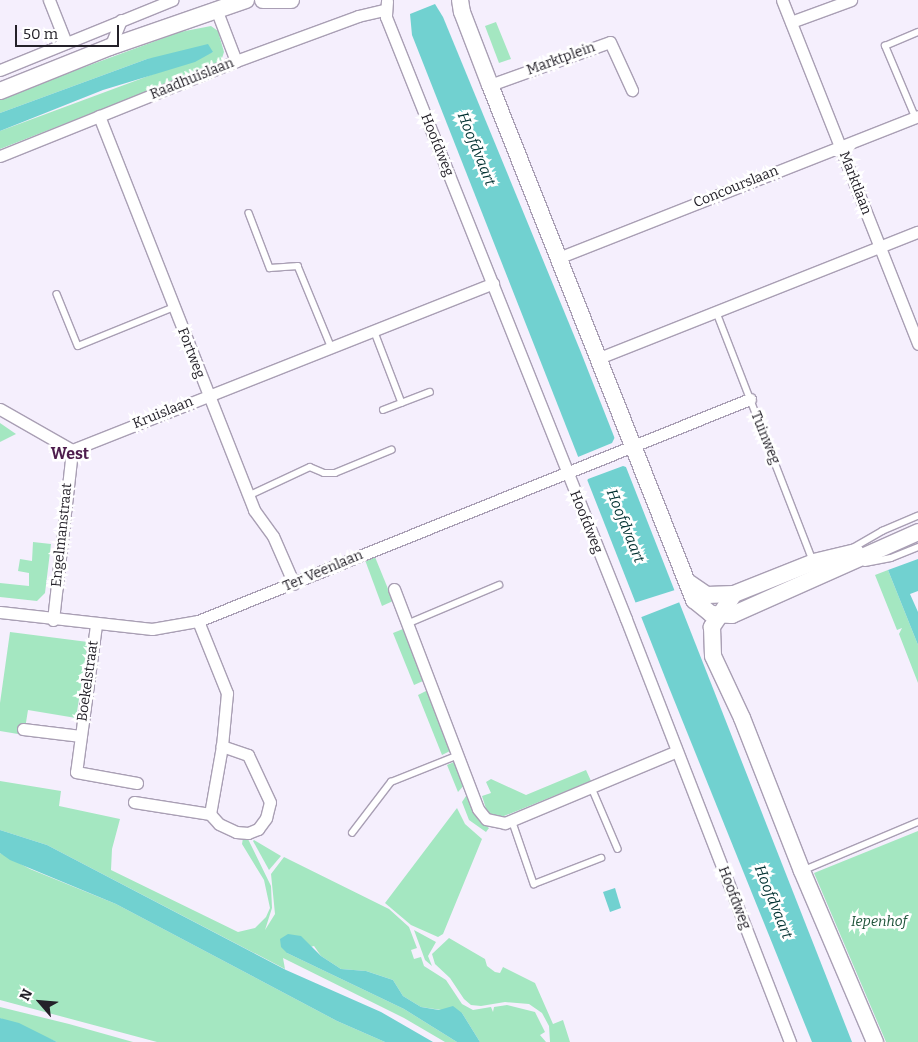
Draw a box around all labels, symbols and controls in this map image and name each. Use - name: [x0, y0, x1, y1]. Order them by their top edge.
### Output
- scale bar: [18, 15, 121, 47]
- text: 50 m: [23, 25, 58, 43]
- street label: Marktplein: [524, 39, 598, 79]
- street label: Raadhuislaan: [148, 55, 236, 103]
- water label: Hoofdvaart: [453, 110, 499, 188]
- street label: Hoofdweg: [417, 111, 457, 179]
- street label: Marktlaan: [835, 149, 875, 217]
- street label: Concourslaan: [691, 162, 781, 212]
- street label: Fortweg: [174, 325, 208, 381]
- street label: Kruislaan: [130, 393, 196, 433]
- street label: Tuinweg: [747, 409, 783, 467]
- district label: West: [51, 444, 89, 464]
- street label: Engelmanstraat: [48, 482, 76, 588]
- water label: Hoofdvaart: [602, 487, 648, 565]
- street label: Hoofdweg: [566, 488, 606, 556]
- street label: Ter Veenlaan: [281, 547, 365, 595]
- street label: Boekelstraat: [74, 639, 102, 723]
- water label: Hoofdvaart: [750, 863, 796, 941]
- street label: Hoofdweg: [714, 864, 754, 932]
- park label: Iepenhof: [851, 914, 907, 930]
- north arrow: [15, 977, 65, 1027]
- text: N: [16, 986, 36, 1004]

